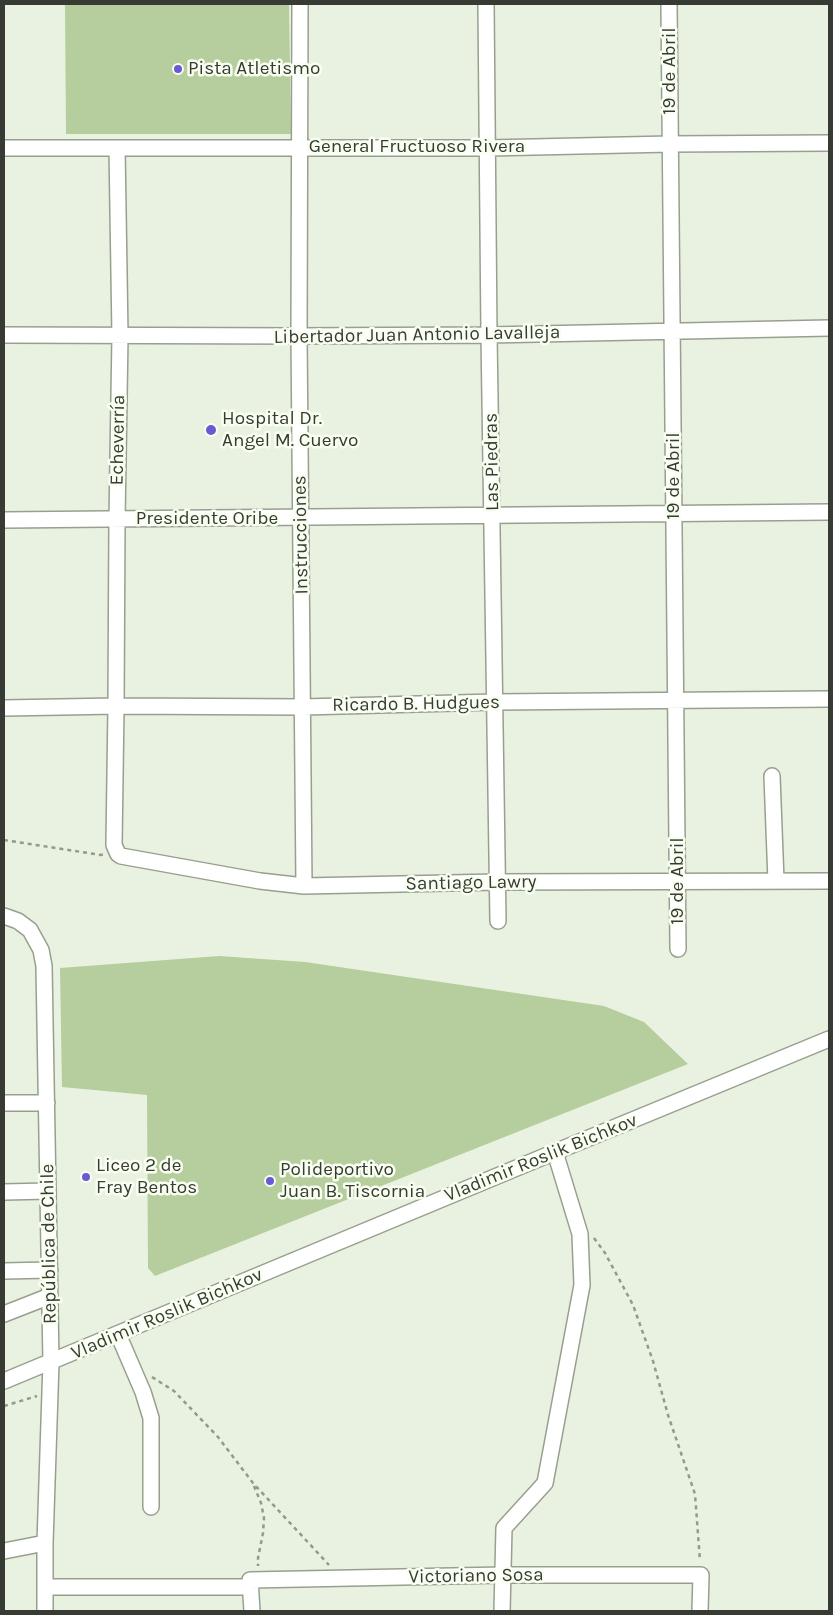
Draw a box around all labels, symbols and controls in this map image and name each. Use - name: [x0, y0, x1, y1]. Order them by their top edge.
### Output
- street label: 19 de Abril: [659, 27, 681, 115]
- place label: Pista Atletismo: [188, 58, 320, 80]
- marker: Pista Atletismo: [172, 63, 184, 75]
- street label: General Fructuoso Rivera: [309, 136, 525, 158]
- street label: Libertador Juan Antonio Lavalleja: [273, 321, 561, 349]
- street label: Echeverría: [106, 394, 130, 486]
- place label: Hospital Dr. Angel M. Cuervo: [222, 408, 358, 452]
- street label: Las Piedras: [480, 413, 504, 511]
- marker: Hospital Dr. Angel M. Cuervo: [204, 423, 218, 437]
- street label: 19 de Abril: [663, 432, 685, 520]
- street label: Instrucciones: [289, 475, 313, 595]
- street label: Presidente Oribe: [136, 508, 278, 530]
- street label: Ricardo B. Hudgues: [332, 691, 500, 717]
- street label: 19 de Abril: [667, 837, 689, 925]
- street label: Santiago Lawry: [405, 870, 537, 896]
- street label: Vladimir Roslik Bichkov: [441, 1109, 641, 1207]
- place label: Liceo 2 de Fray Bentos: [96, 1155, 197, 1199]
- place label: Polideportivo Juan B. Tiscornia: [280, 1159, 425, 1203]
- street label: República de Chile: [36, 1164, 62, 1324]
- marker: Liceo 2 de Fray Bentos: [80, 1171, 92, 1183]
- marker: Polideportivo Juan B. Tiscornia: [264, 1175, 276, 1187]
- street label: Vladimir Roslik Bichkov: [68, 1263, 266, 1365]
- street label: Victoriano Sosa: [408, 1563, 544, 1589]

